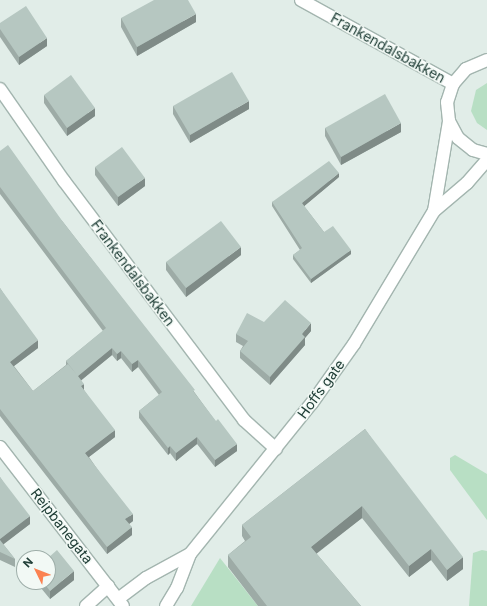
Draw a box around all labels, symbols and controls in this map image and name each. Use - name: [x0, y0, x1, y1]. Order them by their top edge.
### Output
- street label: Frankendalsbakken: [328, 10, 448, 86]
- street label: Frankendalsbakken: [88, 217, 178, 329]
- street label: Hoffs gate: [294, 356, 348, 422]
- street label: Reipbanegata: [27, 485, 97, 567]
- north arrow: [16, 550, 56, 590]
- text: N: [20, 555, 36, 570]

